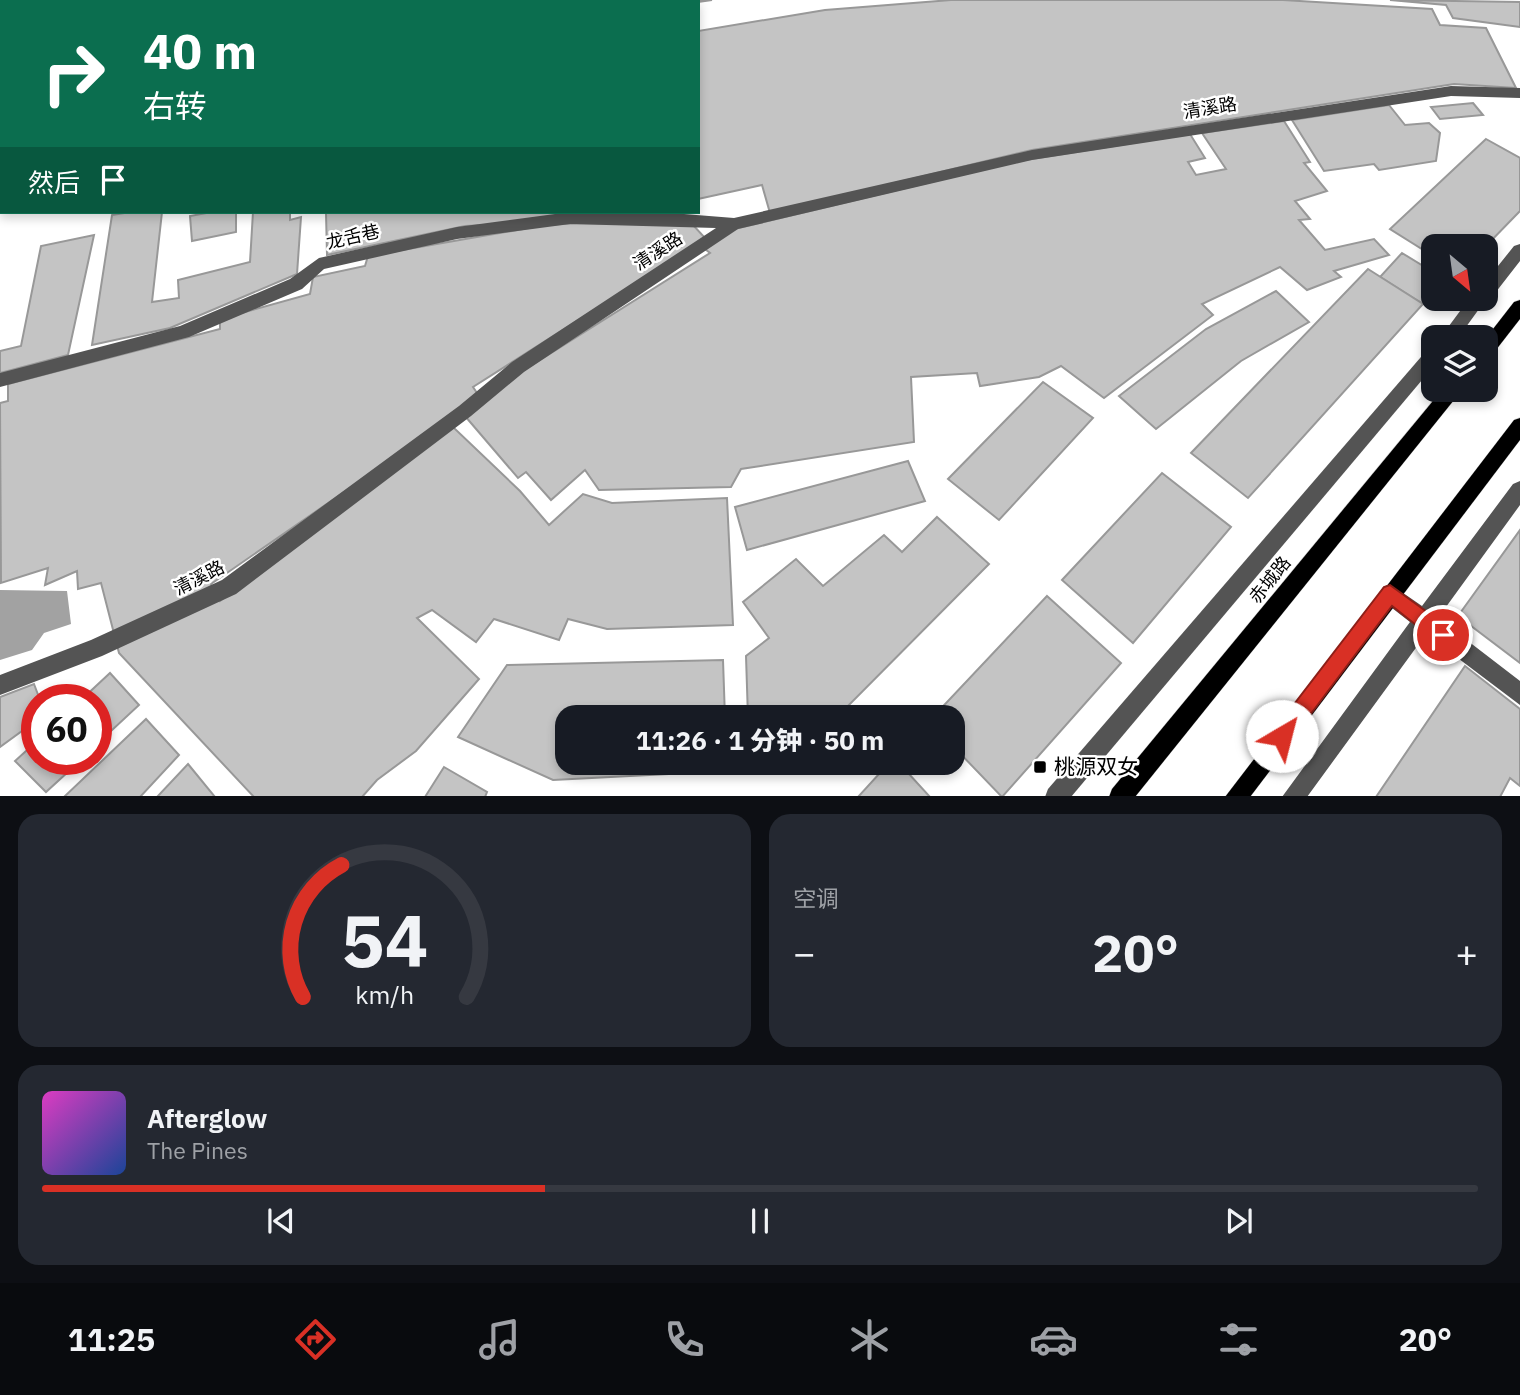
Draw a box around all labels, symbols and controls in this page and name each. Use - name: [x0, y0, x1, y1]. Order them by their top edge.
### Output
- text: 40 m: [143, 19, 257, 82]
- icon: right: [28, 28, 119, 119]
- text: 右转: [143, 85, 207, 127]
- street label: 清溪路: [1181, 92, 1238, 123]
- icon: arrive: [94, 161, 132, 199]
- text: 然后: [28, 165, 80, 199]
- street label: 龙舌巷: [324, 219, 382, 254]
- street label: 清溪路: [629, 226, 687, 275]
- north arrow: [1421, 234, 1498, 312]
- map controls: [1421, 234, 1498, 402]
- button: layers: [1421, 325, 1498, 402]
- street label: 赤城路: [1244, 551, 1296, 608]
- street label: 清溪路: [169, 555, 228, 600]
- pin: [1413, 605, 1473, 665]
- icon: arrive: [1424, 616, 1462, 654]
- speed limit sign: 60: [21, 684, 112, 775]
- position arrow: [1245, 699, 1319, 773]
- text: 11:26 · 1 分钟 · 50 m: [636, 723, 884, 757]
- place label: 桃源双女: [1054, 752, 1138, 780]
- marker: 桃源双女: [1032, 759, 1048, 775]
- text: 空调: [793, 883, 839, 913]
- text: 54: [341, 892, 428, 987]
- text: 20°: [1092, 919, 1179, 986]
- text: −: [793, 928, 816, 977]
- text: +: [1455, 928, 1478, 977]
- text: km/h: [355, 977, 414, 1010]
- text: Afterglow: [147, 1101, 267, 1135]
- text: The Pines: [147, 1135, 248, 1165]
- icon: previous: [262, 1202, 300, 1240]
- icon: pause: [741, 1202, 779, 1240]
- icon: next: [1220, 1202, 1258, 1240]
- icon: directions: [291, 1315, 340, 1364]
- icon: music: [475, 1315, 524, 1364]
- icon: phone: [660, 1315, 709, 1364]
- icon: climate: [845, 1315, 894, 1364]
- icon: car: [1029, 1315, 1078, 1364]
- icon: filters: [1214, 1315, 1263, 1364]
- text: 11:25: [68, 1318, 155, 1360]
- text: 20°: [1399, 1318, 1452, 1360]

